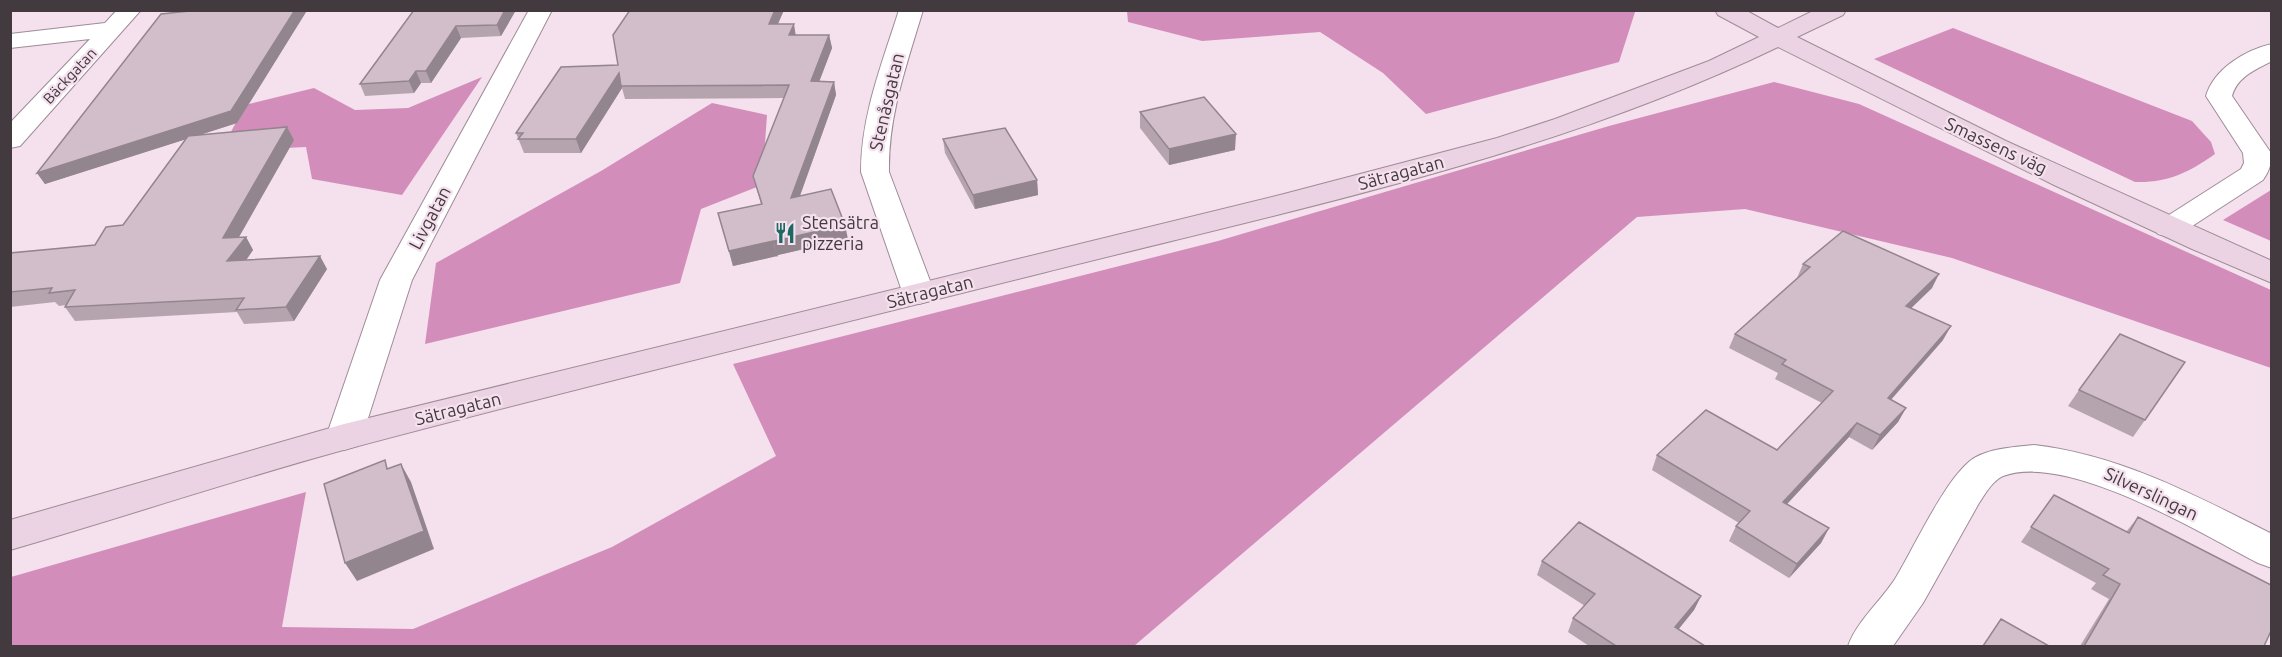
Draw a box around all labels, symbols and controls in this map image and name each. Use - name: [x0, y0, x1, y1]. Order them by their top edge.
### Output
- street label: Bäckgatan: [40, 44, 100, 107]
- street label: Stenåsgatan: [865, 51, 907, 153]
- street label: Smassens väg: [1942, 113, 2051, 177]
- street label: Sätragatan: [1356, 151, 1446, 193]
- street label: Livgatan: [404, 183, 454, 252]
- place label: Stensätra pizzeria: [802, 212, 879, 253]
- restaurant icon: Stensätra pizzeria: [773, 221, 797, 245]
- street label: Sätragatan: [885, 271, 975, 311]
- street label: Sätragatan: [413, 388, 503, 428]
- street label: Silverslingan: [2101, 463, 2201, 524]

